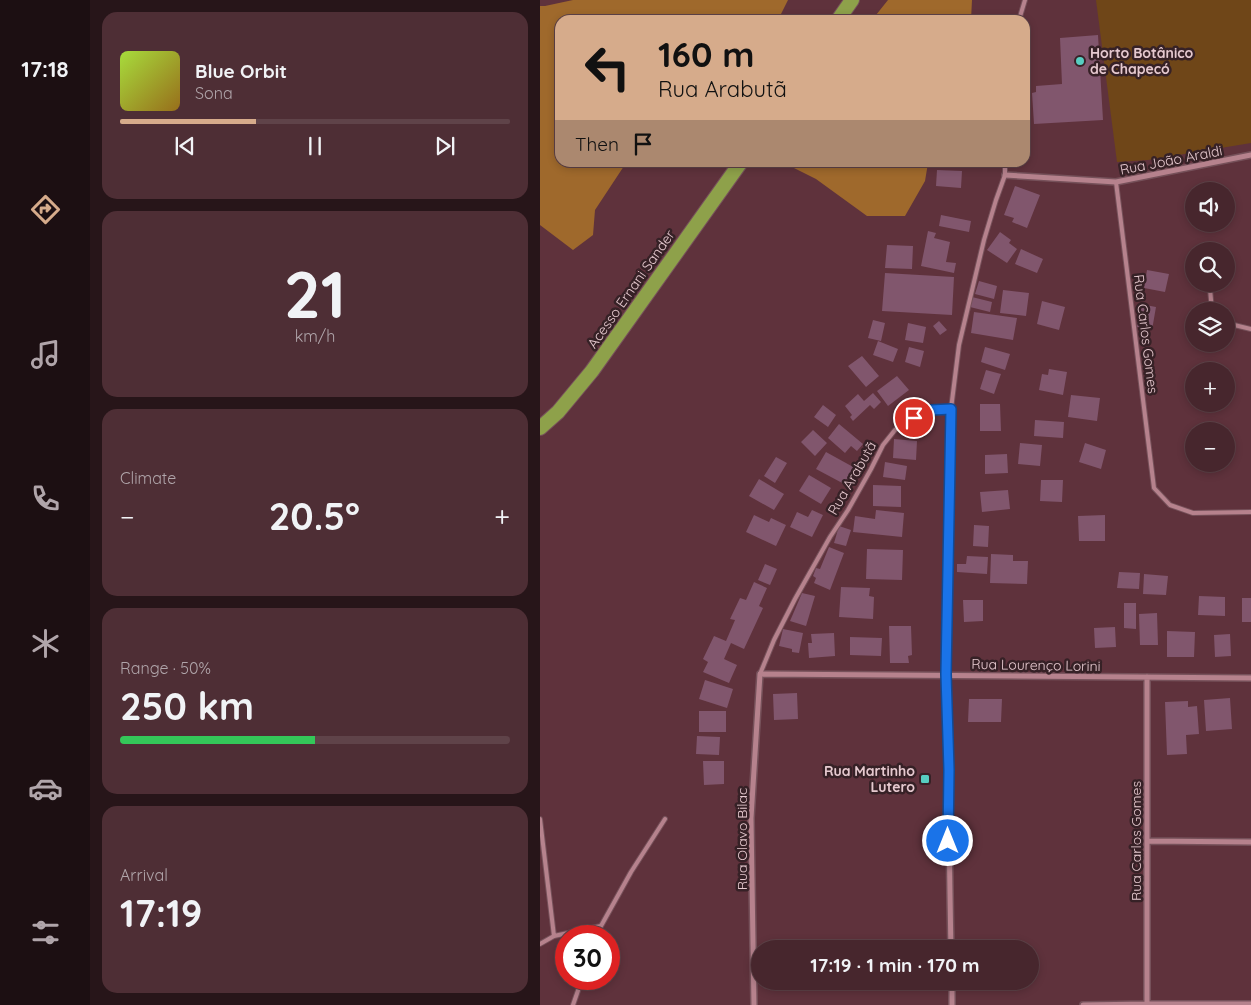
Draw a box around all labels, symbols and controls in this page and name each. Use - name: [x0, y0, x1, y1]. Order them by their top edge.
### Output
- text: 160 m: [658, 32, 755, 76]
- icon: left: [575, 35, 640, 100]
- place label: Horto Botânico de Chapecó: [1090, 44, 1194, 78]
- text: 17:18: [21, 55, 69, 83]
- marker: Horto Botânico de Chapecó: [1074, 55, 1086, 67]
- text: Blue Orbit: [195, 59, 287, 83]
- text: Rua Arabutã: [658, 75, 787, 103]
- text: Sona: [195, 83, 233, 103]
- icon: arrive: [629, 130, 657, 158]
- icon: previous: [171, 132, 199, 160]
- icon: pause: [301, 132, 329, 160]
- icon: next: [431, 132, 459, 160]
- text: Then: [575, 132, 619, 156]
- street label: Rua João Araldi: [1118, 141, 1224, 179]
- map controls: [1185, 182, 1235, 472]
- button: sound: [1185, 182, 1235, 232]
- icon: directions: [28, 192, 63, 227]
- street label: Acesso Ernani Sander: [583, 226, 679, 352]
- button: search: [1185, 242, 1235, 292]
- text: 21: [284, 253, 346, 334]
- street label: Rua Carlos Gomes: [1130, 273, 1162, 395]
- button: layers: [1185, 302, 1235, 352]
- text: km/h: [295, 326, 335, 346]
- icon: music: [28, 337, 63, 372]
- button: +: [1185, 362, 1235, 412]
- pin: [893, 397, 935, 439]
- icon: arrive: [900, 404, 928, 432]
- button: −: [1185, 422, 1235, 472]
- street label: Rua Arabutã: [824, 438, 880, 518]
- text: Climate: [120, 468, 176, 488]
- icon: phone: [28, 481, 63, 516]
- text: 20.5°: [269, 492, 360, 540]
- text: −: [120, 499, 135, 534]
- text: +: [494, 499, 510, 534]
- icon: climate: [28, 626, 63, 661]
- street label: Rua Lourenço Lorini: [971, 655, 1101, 675]
- text: Range · 50%: [120, 658, 211, 678]
- text: 250 km: [120, 682, 254, 730]
- place label: Rua Martinho Lutero: [824, 762, 915, 796]
- icon: car: [28, 771, 63, 806]
- marker: Rua Martinho Lutero: [919, 773, 931, 785]
- street label: Rua Carlos Gomes: [1127, 781, 1145, 901]
- street label: Rua Olavo Bilac: [733, 788, 751, 890]
- position arrow: [921, 814, 973, 866]
- text: Arrival: [120, 865, 168, 885]
- text: 17:19: [120, 889, 202, 937]
- icon: filters: [28, 915, 63, 950]
- speed limit sign: 30: [555, 925, 620, 990]
- text: 17:19 · 1 min · 170 m: [810, 953, 980, 977]

